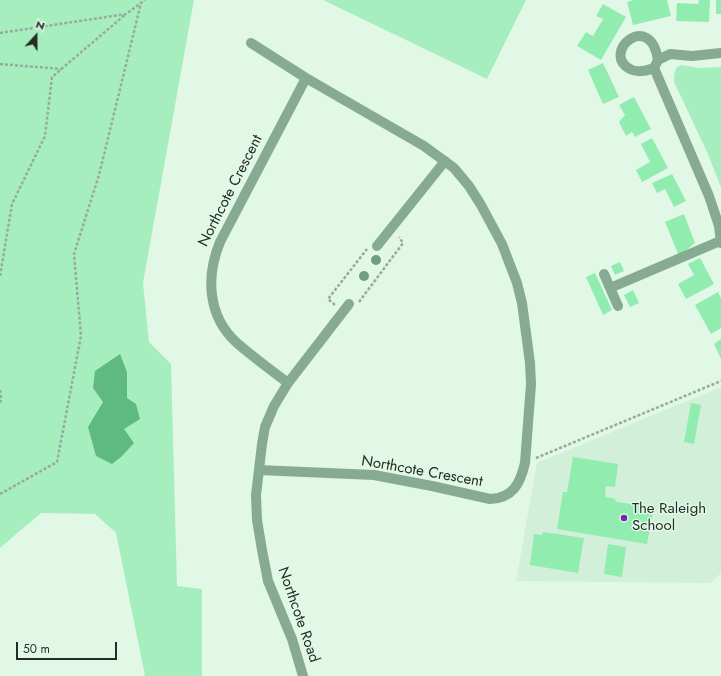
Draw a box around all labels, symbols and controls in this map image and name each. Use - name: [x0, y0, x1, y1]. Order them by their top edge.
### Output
- north arrow: [16, 16, 56, 56]
- text: N: [33, 16, 47, 34]
- street label: Northcote Crescent: [195, 132, 267, 250]
- street label: Northcote Crescent: [360, 452, 484, 492]
- place label: The Raleigh School: [632, 500, 706, 535]
- marker: The Raleigh School: [619, 513, 629, 523]
- street label: Northcote Road: [273, 565, 323, 665]
- scale bar: [18, 634, 119, 660]
- text: 50 m: [23, 640, 50, 658]

